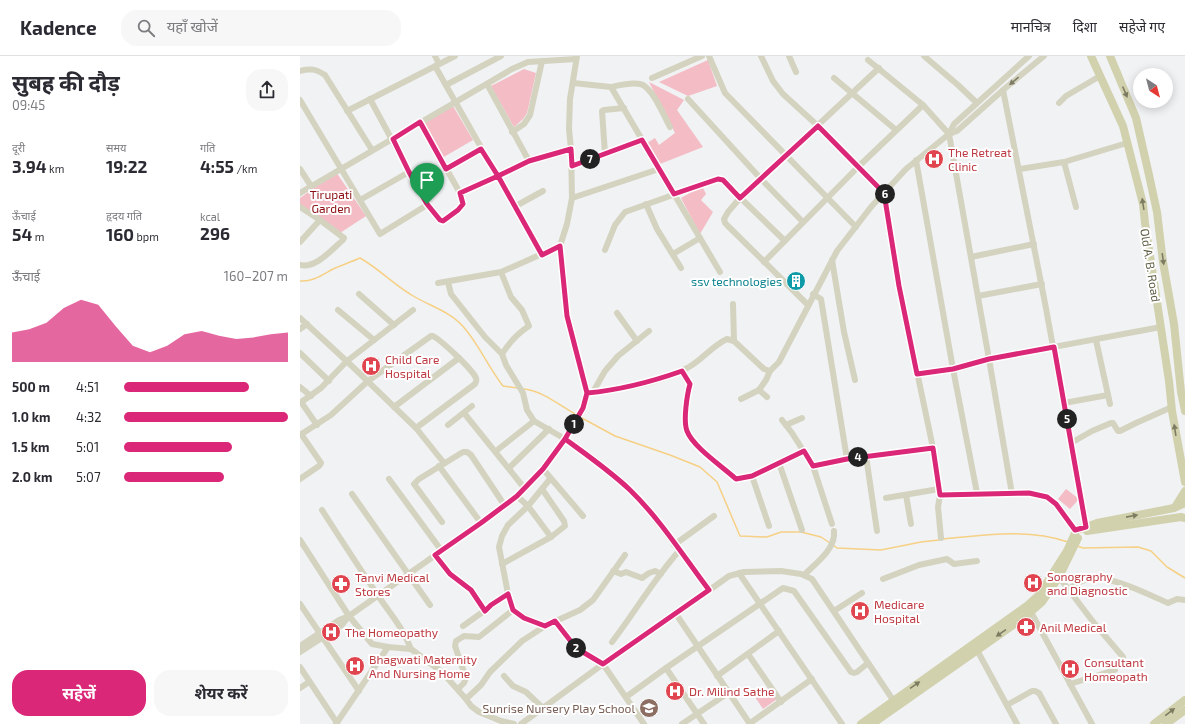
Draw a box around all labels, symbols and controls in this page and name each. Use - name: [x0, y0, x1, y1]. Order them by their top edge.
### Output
- search box: [121, 10, 401, 46]
- text: Kadence: [20, 16, 97, 39]
- icon: search: [135, 17, 157, 39]
- text: यहाँ खोजें: [167, 17, 218, 35]
- text: मानचित्र: [1011, 18, 1051, 35]
- text: दिशा: [1073, 18, 1097, 35]
- text: सहेजे गए: [1119, 18, 1165, 35]
- north arrow: [1133, 68, 1173, 108]
- map controls: [1133, 68, 1173, 108]
- text: सुबह की दौड़: [12, 69, 120, 95]
- button: share: [246, 69, 288, 111]
- one-way arrow: [1009, 77, 1019, 86]
- one-way arrow: [1122, 86, 1128, 97]
- text: 09:45: [12, 97, 45, 113]
- text: दूरी: [12, 141, 25, 154]
- text: समय: [106, 141, 126, 154]
- text: गति: [200, 141, 215, 154]
- place label: The Retreat Clinic: [948, 145, 1012, 173]
- hospital icon: The Retreat Clinic: [923, 148, 945, 170]
- pin: 7: [580, 149, 600, 169]
- text: 7: [587, 152, 593, 165]
- text: 3.94: [12, 156, 47, 176]
- text: 19:22: [106, 156, 148, 176]
- text: 4:55: [200, 156, 234, 176]
- text: km: [47, 162, 64, 175]
- text: /km: [234, 162, 257, 175]
- pin: [410, 163, 444, 204]
- icon: arrive: [416, 169, 438, 191]
- pin: 6: [875, 184, 895, 204]
- park label: Tirupati Garden: [310, 187, 352, 215]
- text: 6: [882, 187, 888, 200]
- one-way arrow: [1139, 198, 1145, 211]
- text: ऊँचाई: [12, 209, 36, 222]
- text: हृदय गति: [106, 209, 142, 222]
- text: kcal: [200, 210, 220, 223]
- text: 296: [200, 223, 230, 243]
- text: 54: [12, 224, 32, 244]
- text: 160: [106, 224, 134, 244]
- street label: Old A. B. Road: [1138, 227, 1164, 303]
- text: m: [32, 230, 44, 243]
- text: bpm: [134, 230, 159, 243]
- one-way arrow: [1160, 253, 1166, 265]
- text: ऊँचाई: [12, 268, 40, 284]
- text: 160–207 m: [224, 268, 288, 284]
- building icon: ssv technologies: [785, 270, 807, 292]
- place label: ssv technologies: [691, 274, 782, 288]
- place label: Child Care Hospital: [385, 352, 439, 380]
- hospital icon: Child Care Hospital: [360, 355, 382, 377]
- text: 500 m: [12, 379, 50, 395]
- text: 4:51: [76, 379, 99, 395]
- text: 1.0 km: [12, 409, 51, 425]
- text: 4:32: [76, 409, 102, 425]
- pin: 5: [1057, 409, 1077, 429]
- text: 5: [1064, 412, 1070, 425]
- pin: 1: [564, 414, 584, 434]
- text: 1: [572, 417, 576, 430]
- one-way arrow: [1172, 424, 1178, 436]
- text: 1.5 km: [12, 439, 50, 455]
- text: 5:01: [76, 439, 99, 455]
- pin: 4: [848, 447, 868, 467]
- text: 4: [854, 450, 862, 463]
- text: 2.0 km: [12, 469, 52, 485]
- text: 5:07: [76, 469, 101, 485]
- one-way arrow: [1126, 513, 1138, 519]
- place label: Sonography and Diagnostic: [1047, 569, 1128, 597]
- place label: Tanvi Medical Stores: [355, 570, 430, 598]
- hospital icon: Sonography and Diagnostic: [1022, 572, 1044, 594]
- pharmacy icon: Tanvi Medical Stores: [330, 573, 352, 595]
- place label: Medicare Hospital: [874, 597, 924, 625]
- hospital icon: Medicare Hospital: [849, 600, 871, 622]
- pharmacy icon: Anil Medical: [1015, 616, 1037, 638]
- place label: Anil Medical: [1040, 620, 1107, 634]
- hospital icon: The Homeopathy: [320, 621, 342, 643]
- place label: The Homeopathy: [345, 625, 439, 639]
- one-way arrow: [995, 629, 1006, 637]
- pin: 2: [566, 638, 586, 658]
- text: 2: [573, 641, 579, 654]
- place label: Bhagwati Maternity And Nursing Home: [369, 652, 478, 680]
- hospital icon: Bhagwati Maternity And Nursing Home: [344, 655, 366, 677]
- place label: Consultant Homeopath: [1084, 655, 1148, 683]
- hospital icon: Consultant Homeopath: [1059, 658, 1081, 680]
- button: सहेजें: [12, 670, 146, 716]
- button: शेयर करें: [154, 670, 288, 716]
- hospital icon: Dr. Milind Sathe: [664, 680, 686, 702]
- one-way arrow: [909, 681, 920, 689]
- place label: Dr. Milind Sathe: [689, 684, 774, 698]
- school or university icon: Sunrise Nursery Play School: [638, 697, 660, 719]
- place label: Sunrise Nursery Play School: [482, 701, 635, 715]
- one-way arrow: [1164, 708, 1175, 717]

